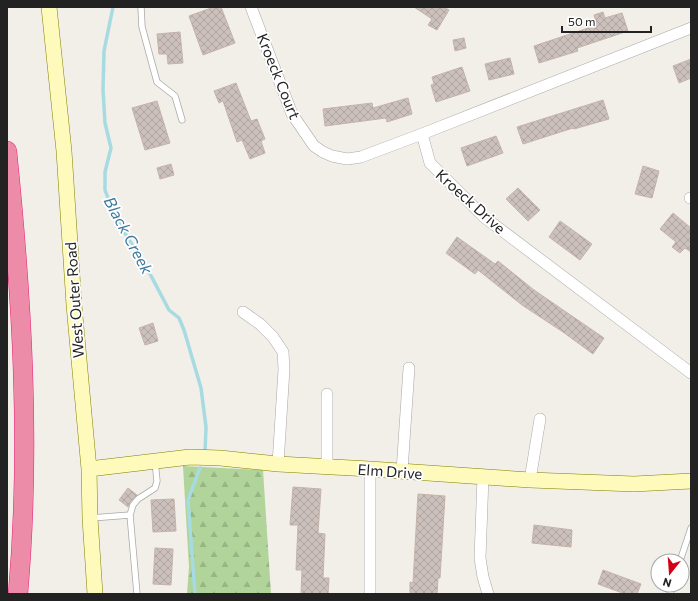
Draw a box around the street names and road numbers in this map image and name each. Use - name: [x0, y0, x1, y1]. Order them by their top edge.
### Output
- street label: Kroeck Court: [254, 31, 304, 121]
- street label: Kroeck Drive: [433, 165, 510, 237]
- street label: West Outer Road: [61, 241, 87, 359]
- street label: Elm Drive: [357, 460, 423, 482]

